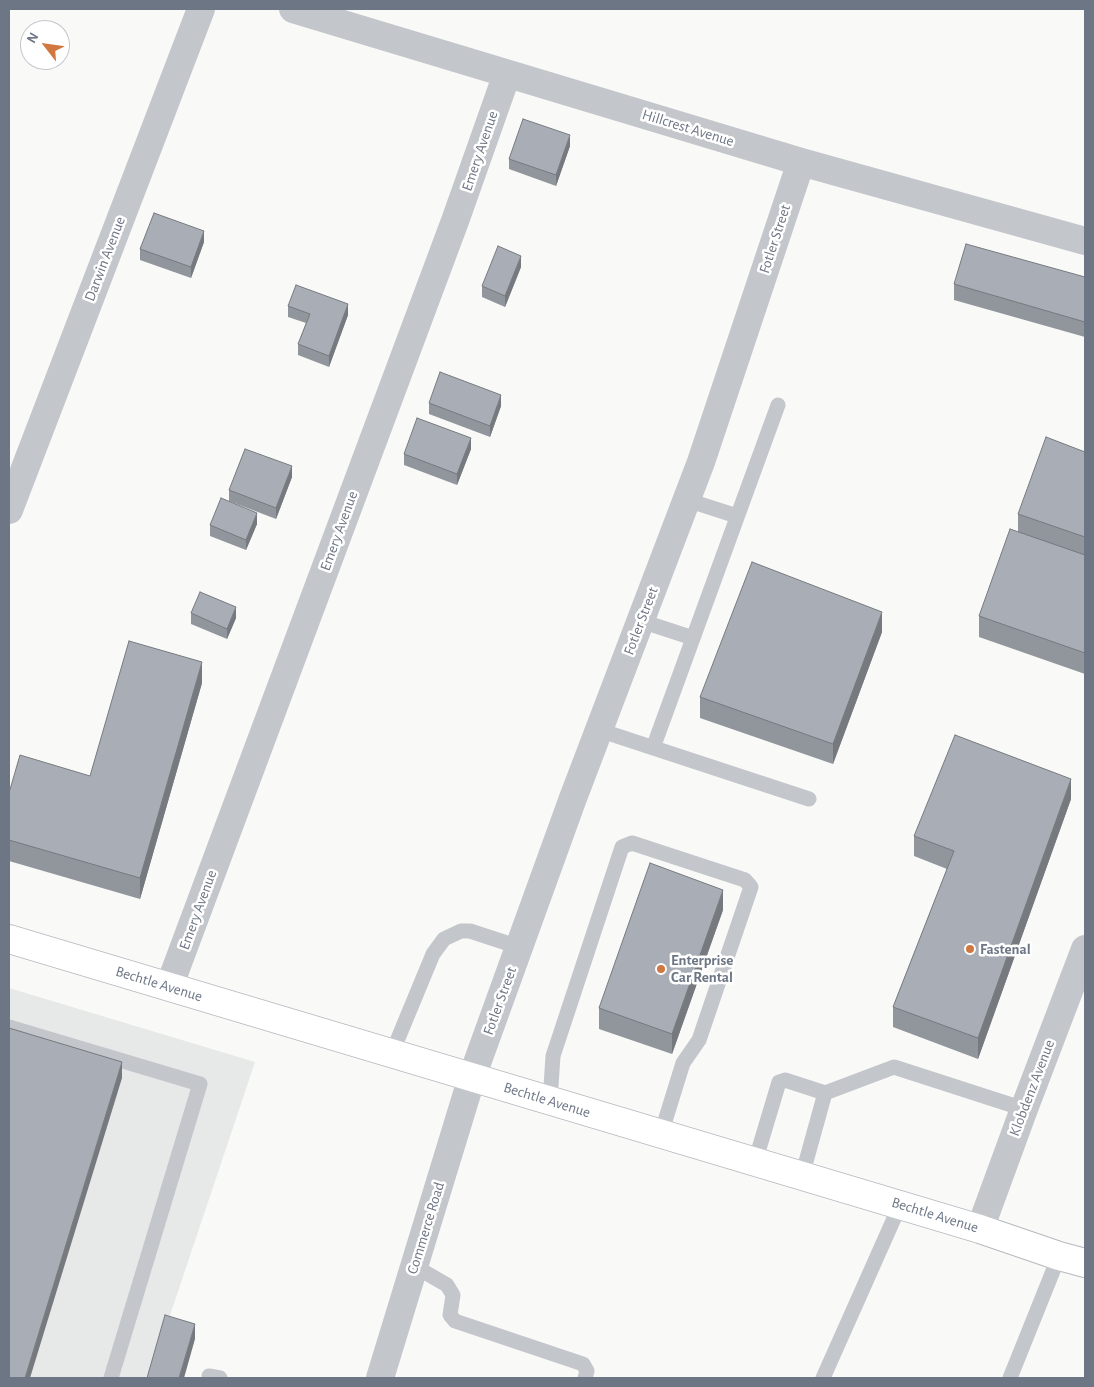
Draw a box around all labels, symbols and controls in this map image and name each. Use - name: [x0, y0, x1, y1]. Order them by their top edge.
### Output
- north arrow: [20, 20, 70, 70]
- text: N: [24, 30, 41, 46]
- street label: Hillcrest Avenue: [640, 105, 736, 151]
- street label: Emery Avenue: [458, 109, 502, 193]
- street label: Fotler Street: [755, 202, 795, 276]
- street label: Darwin Avenue: [81, 214, 129, 304]
- street label: Emery Avenue: [316, 489, 362, 573]
- street label: Fotler Street: [620, 584, 662, 658]
- street label: Emery Avenue: [175, 868, 221, 952]
- place label: Fastenal: [980, 940, 1031, 958]
- marker: Fastenal: [964, 943, 976, 955]
- place label: Enterprise Car Rental: [671, 951, 733, 986]
- street label: Bechtle Avenue: [113, 962, 205, 1006]
- marker: Enterprise Car Rental: [655, 963, 667, 975]
- street label: Fotler Street: [479, 964, 521, 1038]
- street label: Klobdenz Avenue: [1005, 1037, 1059, 1139]
- street label: Bechtle Avenue: [501, 1078, 593, 1122]
- street label: Commerce Road: [403, 1180, 449, 1276]
- street label: Bechtle Avenue: [889, 1193, 981, 1237]

